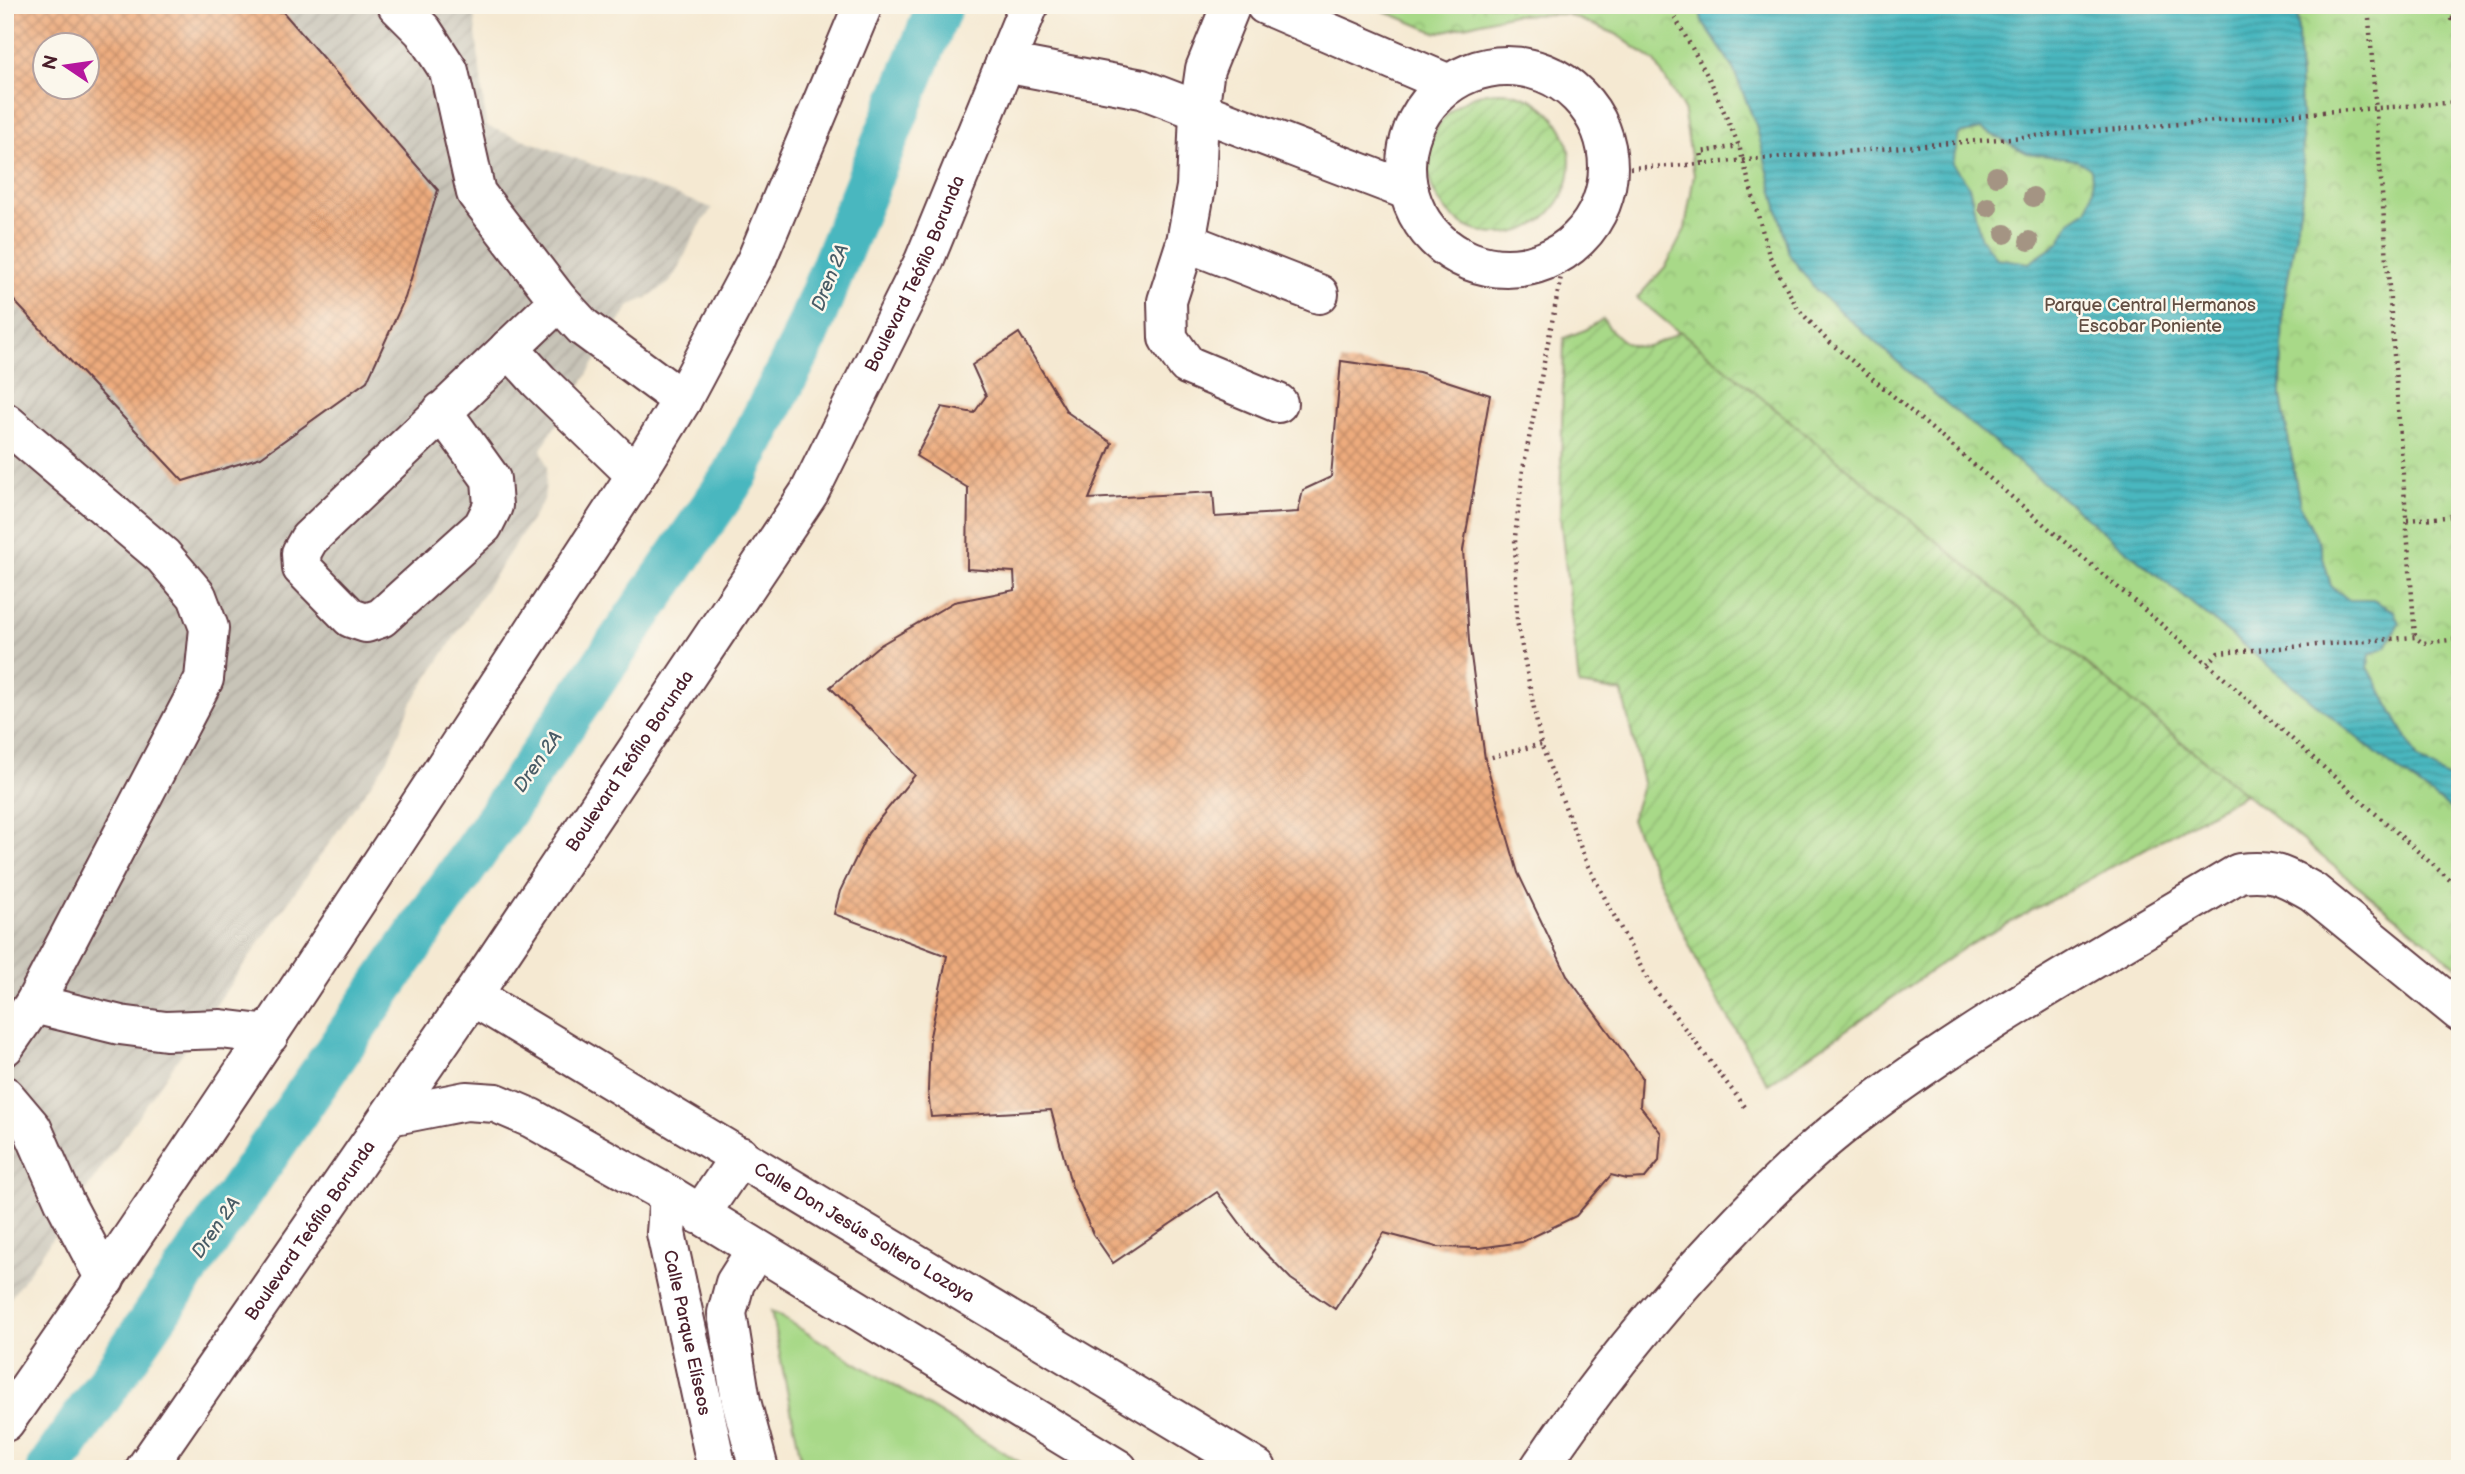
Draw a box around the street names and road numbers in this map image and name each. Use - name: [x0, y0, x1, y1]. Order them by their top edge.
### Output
- street label: Boulevard Teófilo Borunda: [861, 173, 969, 375]
- street label: Boulevard Teófilo Borunda: [562, 667, 698, 856]
- street label: Boulevard Teófilo Borunda: [241, 1137, 380, 1325]
- street label: Calle Don Jesús Soltero Lozoya: [750, 1158, 978, 1307]
- street label: Calle Parque Elíseos: [659, 1248, 715, 1417]

